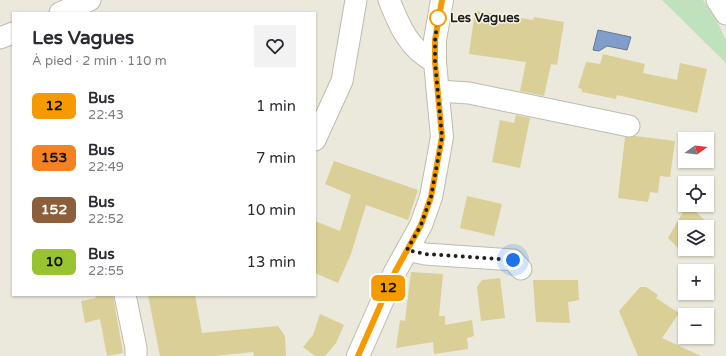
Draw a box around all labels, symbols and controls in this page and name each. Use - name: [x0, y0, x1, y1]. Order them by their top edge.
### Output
- marker: Les Vagues: [429, 9, 447, 27]
- place label: Les Vagues: [450, 10, 520, 26]
- button: heart: [254, 25, 296, 67]
- text: Les Vagues: [32, 27, 134, 49]
- text: À pied · 2 min · 110 m: [32, 53, 167, 69]
- text: Bus: [88, 89, 115, 107]
- text: 12: [45, 97, 63, 114]
- text: 1 min: [256, 97, 296, 115]
- text: 22:43: [88, 107, 124, 123]
- north arrow: [678, 132, 714, 168]
- map controls: [678, 132, 714, 344]
- text: Bus: [88, 141, 115, 159]
- text: 153: [41, 149, 67, 166]
- text: 7 min: [256, 149, 296, 167]
- text: 22:49: [88, 159, 124, 175]
- button: locate: [678, 176, 714, 212]
- text: Bus: [88, 193, 115, 211]
- text: 152: [41, 201, 67, 218]
- text: 10 min: [247, 201, 296, 219]
- text: 22:52: [88, 211, 124, 227]
- button: layers: [678, 220, 714, 256]
- text: Bus: [88, 245, 115, 263]
- your location: [503, 250, 523, 270]
- text: 10: [45, 253, 63, 270]
- text: 13 min: [247, 253, 296, 271]
- text: 22:55: [88, 263, 124, 279]
- button: +: [678, 264, 714, 300]
- line badge: 12: [370, 275, 406, 301]
- text: 12: [379, 279, 397, 296]
- button: −: [678, 308, 714, 344]

